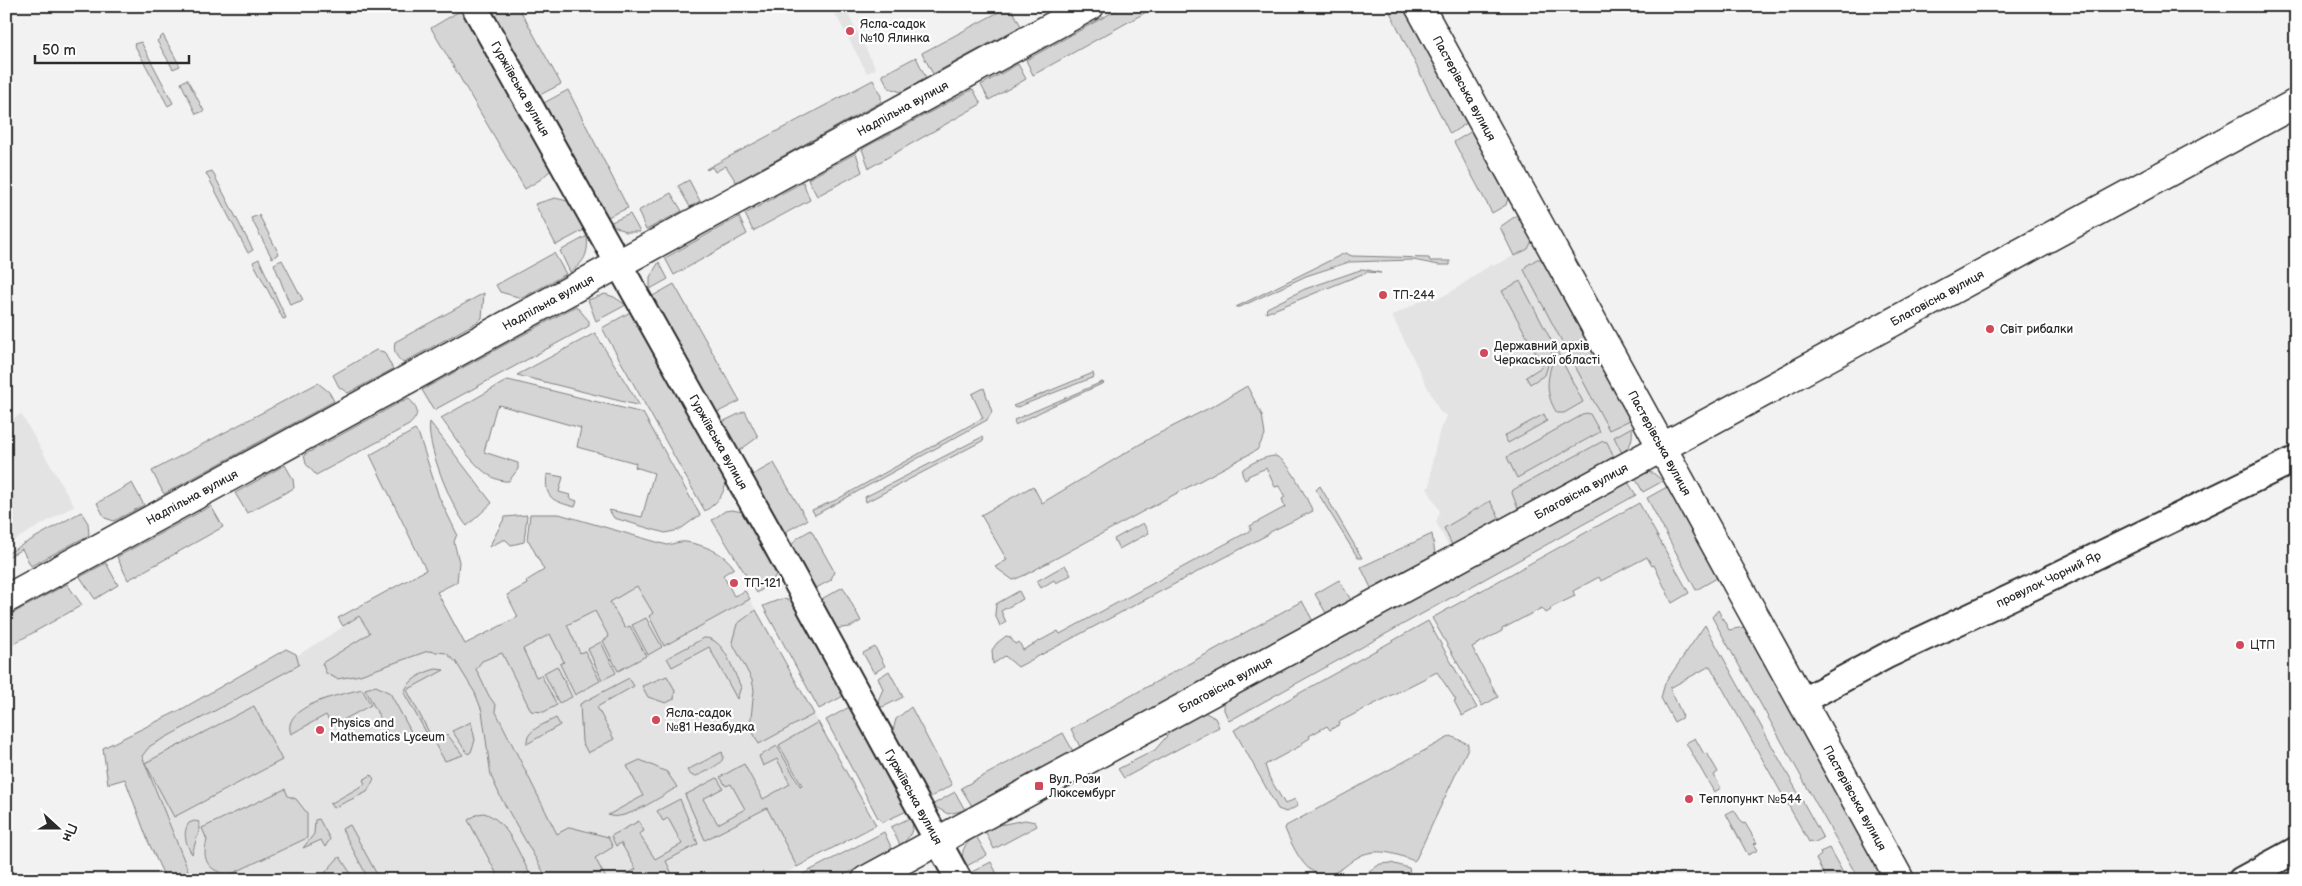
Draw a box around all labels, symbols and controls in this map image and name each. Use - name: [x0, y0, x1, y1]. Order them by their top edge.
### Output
- place label: Ясла-садок №10 Ялинка: [860, 17, 930, 46]
- marker: Ясла-садок №10 Ялинка: [844, 25, 856, 37]
- scale bar: [35, 32, 189, 64]
- street label: Пастерівська вулиця: [1429, 33, 1499, 144]
- street label: Гуржіївська вулиця: [487, 39, 553, 140]
- text: 50 m: [42, 41, 76, 60]
- street label: Надпільна вулиця: [854, 78, 952, 140]
- street label: Благовісна вулиця: [1888, 267, 1987, 330]
- street label: Надпільна вулиця: [500, 272, 597, 334]
- place label: ТП-244: [1393, 288, 1436, 303]
- marker: ТП-244: [1377, 289, 1389, 301]
- place label: Світ рибалки: [2000, 322, 2073, 337]
- marker: Світ рибалки: [1984, 323, 1996, 335]
- place label: Державний архів Черкаської області: [1494, 339, 1600, 368]
- marker: Державний архів Черкаської області: [1478, 347, 1490, 359]
- street label: Пастерівська вулиця: [1624, 388, 1694, 499]
- street label: Гуржіївська вулиця: [685, 392, 751, 493]
- street label: Благовісна вулиця: [1532, 460, 1631, 523]
- street label: Надпільна вулиця: [144, 466, 241, 529]
- street label: провулок Чорний Яр: [1994, 548, 2104, 611]
- place label: ТП-121: [744, 576, 781, 591]
- marker: ТП-121: [728, 577, 740, 589]
- place label: ЦТП: [2250, 638, 2275, 653]
- marker: ЦТП: [2234, 639, 2246, 651]
- street label: Благовісна вулиця: [1176, 654, 1275, 717]
- place label: Ясла-садок №81 Незабудка: [666, 706, 755, 735]
- marker: Ясла-садок №81 Незабудка: [650, 714, 662, 726]
- place label: Physics and Mathematics Lyceum: [330, 716, 445, 745]
- marker: Physics and Mathematics Lyceum: [314, 724, 326, 736]
- street label: Пастерівська вулиця: [1819, 743, 1890, 854]
- street label: Гуржіївська вулиця: [881, 747, 946, 848]
- place label: Вул. Рози Люксембург: [1048, 772, 1116, 801]
- marker: Вул. Рози Люксембург: [1033, 780, 1045, 792]
- place label: Теплопункт №544: [1699, 792, 1802, 807]
- marker: Теплопункт №544: [1683, 793, 1695, 805]
- north arrow: [32, 804, 82, 854]
- text: Пн: [58, 821, 81, 844]

